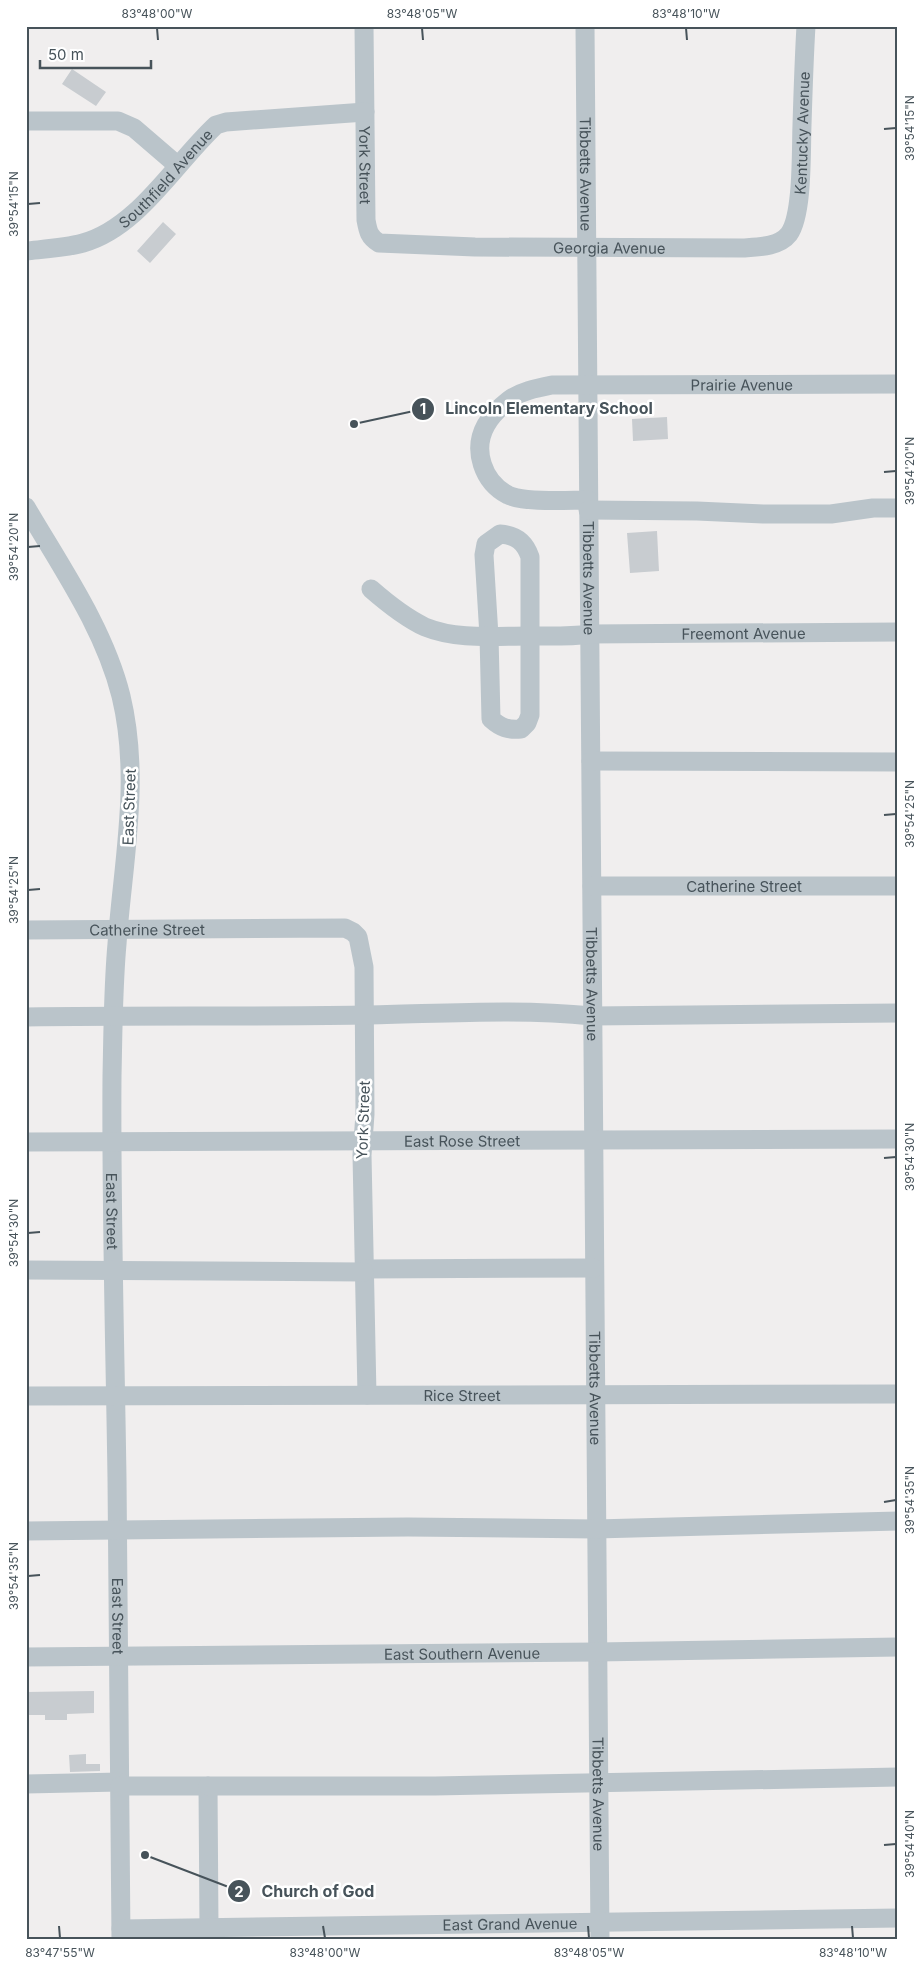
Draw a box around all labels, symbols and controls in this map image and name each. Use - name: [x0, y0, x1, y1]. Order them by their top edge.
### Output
- text: 83°48'00"W: [122, 6, 193, 21]
- text: 83°48'05"W: [387, 6, 457, 21]
- text: 83°48'10"W: [652, 6, 720, 21]
- scale bar: [40, 38, 151, 70]
- text: 50 m: [48, 45, 84, 64]
- street label: Kentucky Avenue: [790, 71, 813, 195]
- text: 39°54'15"N: [902, 95, 917, 161]
- street label: Tibbetts Avenue: [576, 117, 596, 231]
- street label: Southfield Avenue: [114, 125, 216, 232]
- street label: York Street: [356, 126, 375, 205]
- text: 39°54'15"N: [6, 171, 21, 237]
- street label: Georgia Avenue: [553, 238, 666, 257]
- street label: Prairie Avenue: [690, 375, 793, 394]
- callout: Lincoln Elementary School: [410, 393, 663, 424]
- text: Lincoln Elementary School: [445, 398, 653, 418]
- text: 1: [420, 399, 426, 418]
- text: 39°54'20"N: [902, 437, 917, 505]
- text: 39°54'20"N: [6, 513, 21, 581]
- street label: Tibbetts Avenue: [579, 521, 599, 635]
- street label: Freemont Avenue: [681, 623, 806, 643]
- street label: East Street: [118, 768, 140, 846]
- text: 39°54'25"N: [902, 780, 917, 848]
- text: 39°54'25"N: [6, 856, 21, 924]
- street label: Catherine Street: [686, 877, 802, 896]
- street label: Catherine Street: [89, 919, 205, 939]
- street label: Tibbetts Avenue: [583, 927, 602, 1041]
- street label: York Street: [352, 1080, 374, 1160]
- text: 39°54'30"N: [902, 1123, 917, 1191]
- street label: East Rose Street: [404, 1131, 520, 1150]
- street label: East Street: [103, 1173, 122, 1250]
- text: 39°54'30"N: [6, 1199, 21, 1267]
- street label: Tibbetts Avenue: [586, 1331, 606, 1445]
- street label: Rice Street: [423, 1385, 501, 1405]
- text: 39°54'35"N: [902, 1466, 917, 1534]
- text: 39°54'35"N: [6, 1542, 21, 1610]
- street label: East Street: [109, 1578, 128, 1655]
- street label: East Southern Avenue: [384, 1643, 540, 1663]
- street label: Tibbetts Avenue: [589, 1737, 609, 1851]
- text: 39°54'40"N: [902, 1810, 917, 1878]
- callout: Church of God: [226, 1876, 384, 1907]
- text: Church of God: [262, 1881, 374, 1901]
- text: 2: [234, 1882, 244, 1901]
- street label: East Grand Avenue: [442, 1913, 578, 1934]
- text: 83°47'55"W: [25, 1945, 95, 1960]
- text: 83°48'00"W: [290, 1945, 361, 1960]
- text: 83°48'05"W: [554, 1945, 624, 1960]
- text: 83°48'10"W: [819, 1945, 887, 1960]

